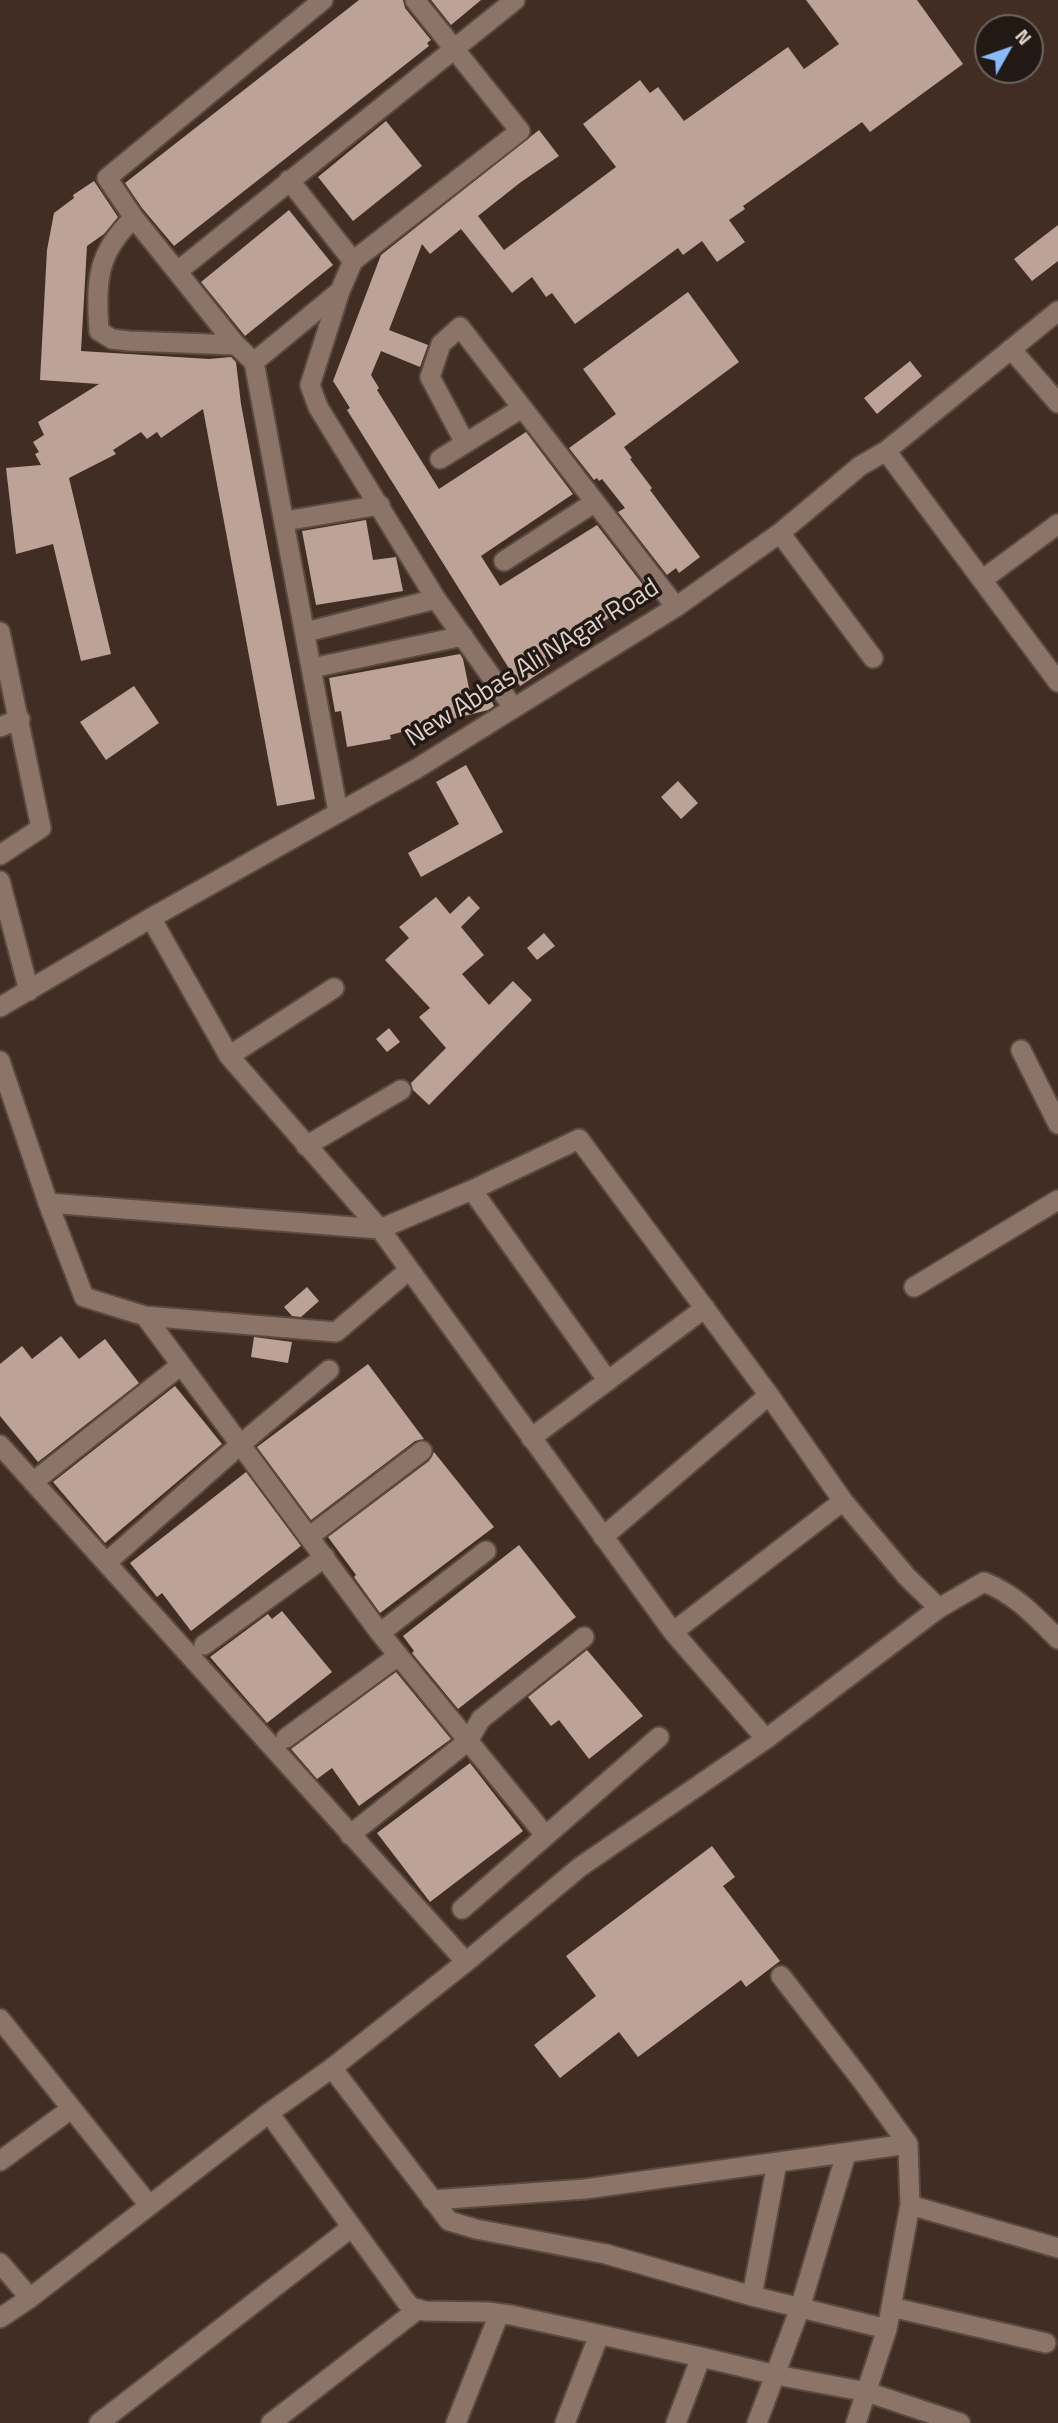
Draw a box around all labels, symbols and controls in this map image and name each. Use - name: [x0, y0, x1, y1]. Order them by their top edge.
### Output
- north arrow: [974, 14, 1044, 84]
- text: N: [1009, 22, 1039, 51]
- street label: New Abbas Ali NAgar Road: [401, 573, 665, 755]

